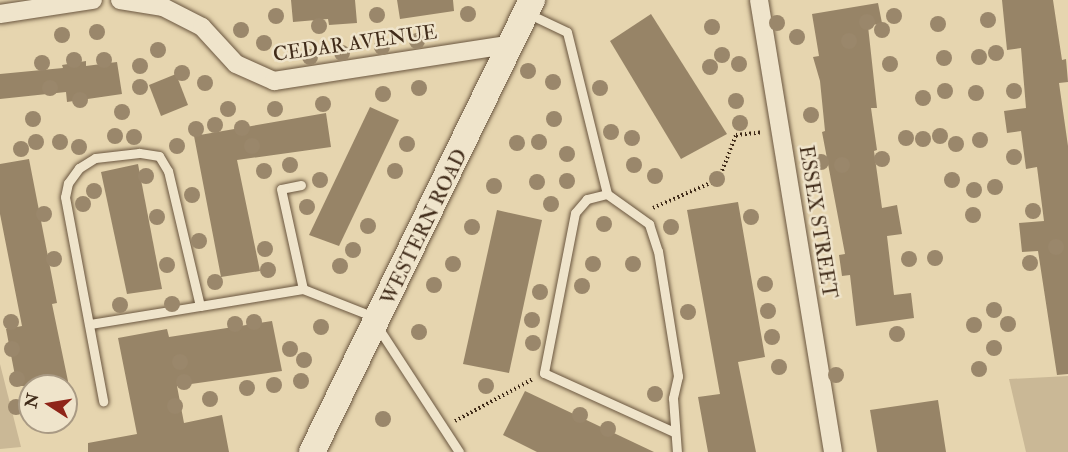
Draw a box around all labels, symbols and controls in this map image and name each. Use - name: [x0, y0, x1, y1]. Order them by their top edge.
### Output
- street label: CEDAR AVENUE: [271, 20, 439, 66]
- street label: ESSEX STREET: [794, 144, 842, 300]
- street label: WESTERN ROAD: [376, 145, 472, 309]
- north arrow: [18, 374, 78, 434]
- text: N: [21, 392, 44, 410]

